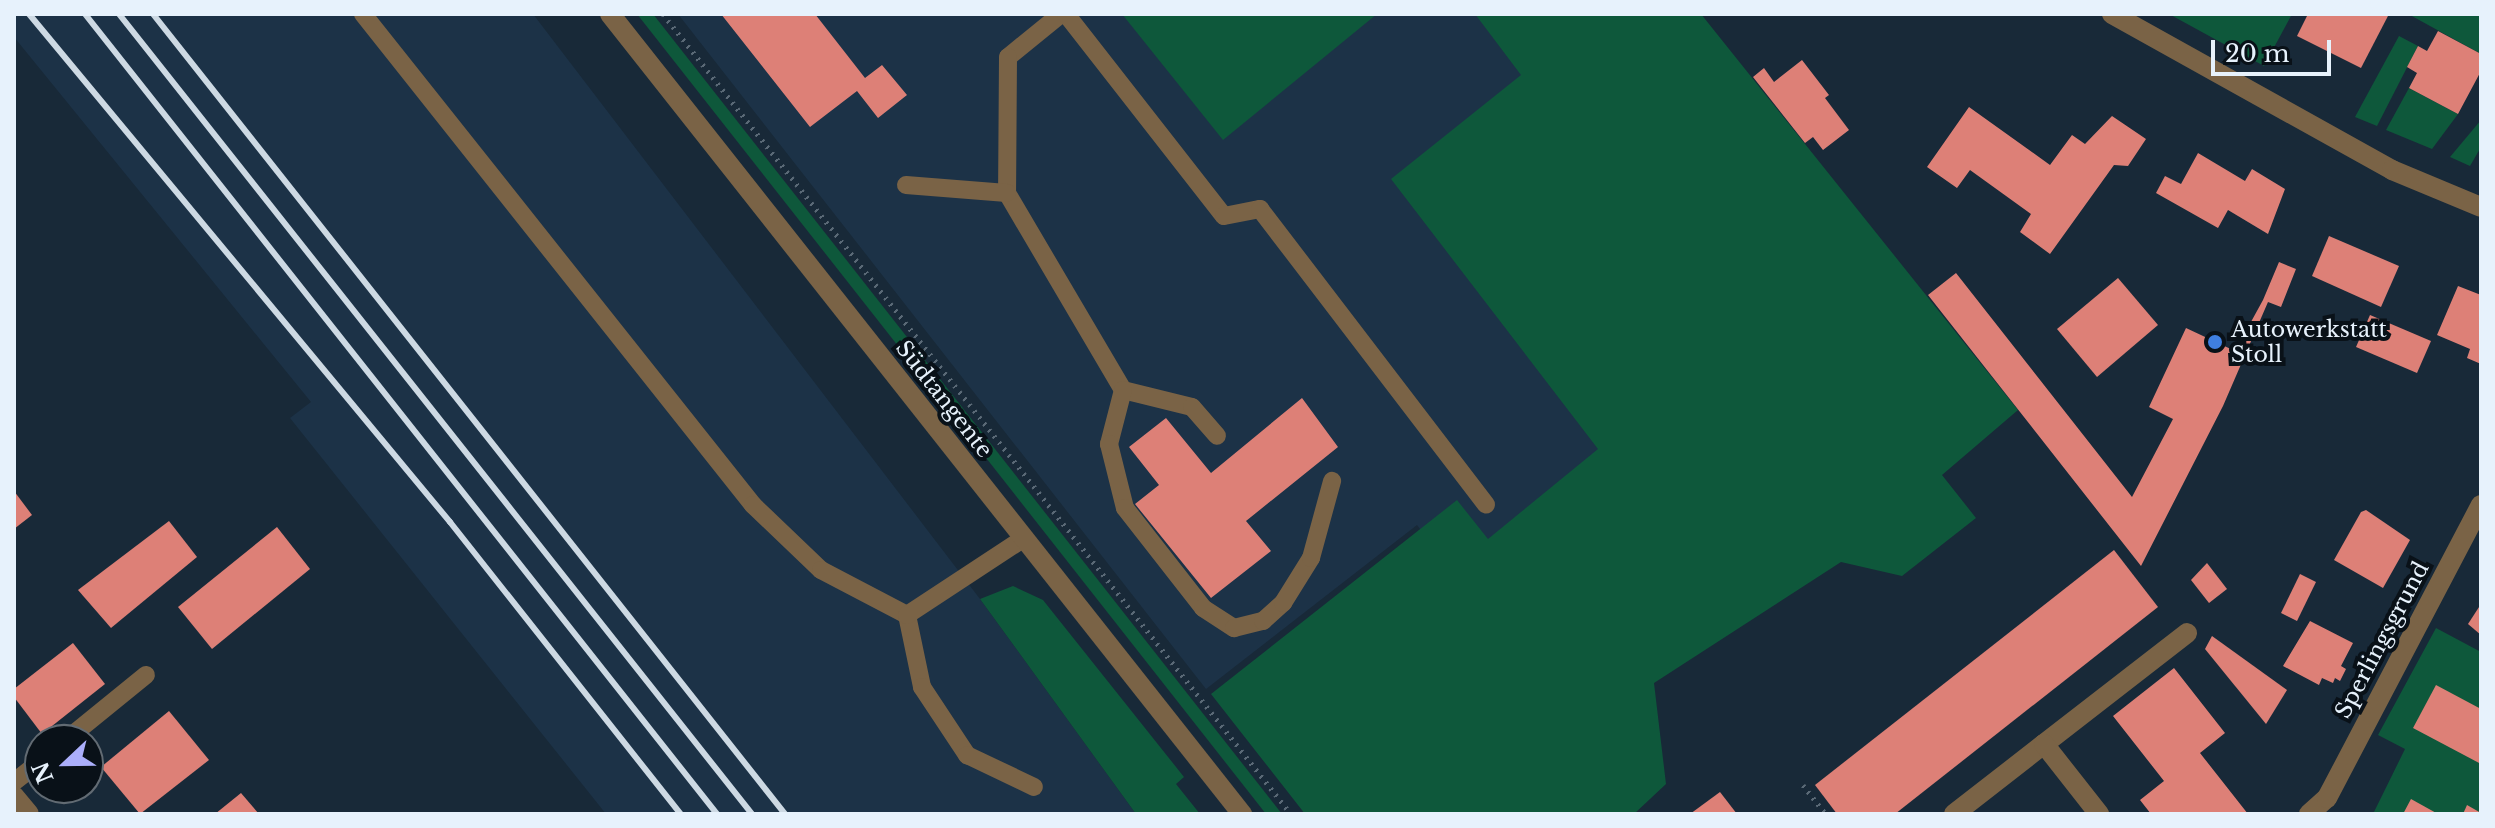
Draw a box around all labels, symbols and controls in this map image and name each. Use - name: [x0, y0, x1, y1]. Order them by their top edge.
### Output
- scale bar: [2215, 24, 2335, 74]
- text: 20 m: [2225, 39, 2290, 68]
- place label: Autowerkstatt Stoll: [2231, 316, 2387, 368]
- marker: Autowerkstatt Stoll: [2206, 333, 2224, 351]
- street label: Südtangente: [890, 335, 998, 463]
- street label: Sperlingsgrund: [2330, 557, 2434, 723]
- north arrow: [24, 724, 104, 804]
- text: N: [27, 758, 60, 787]

